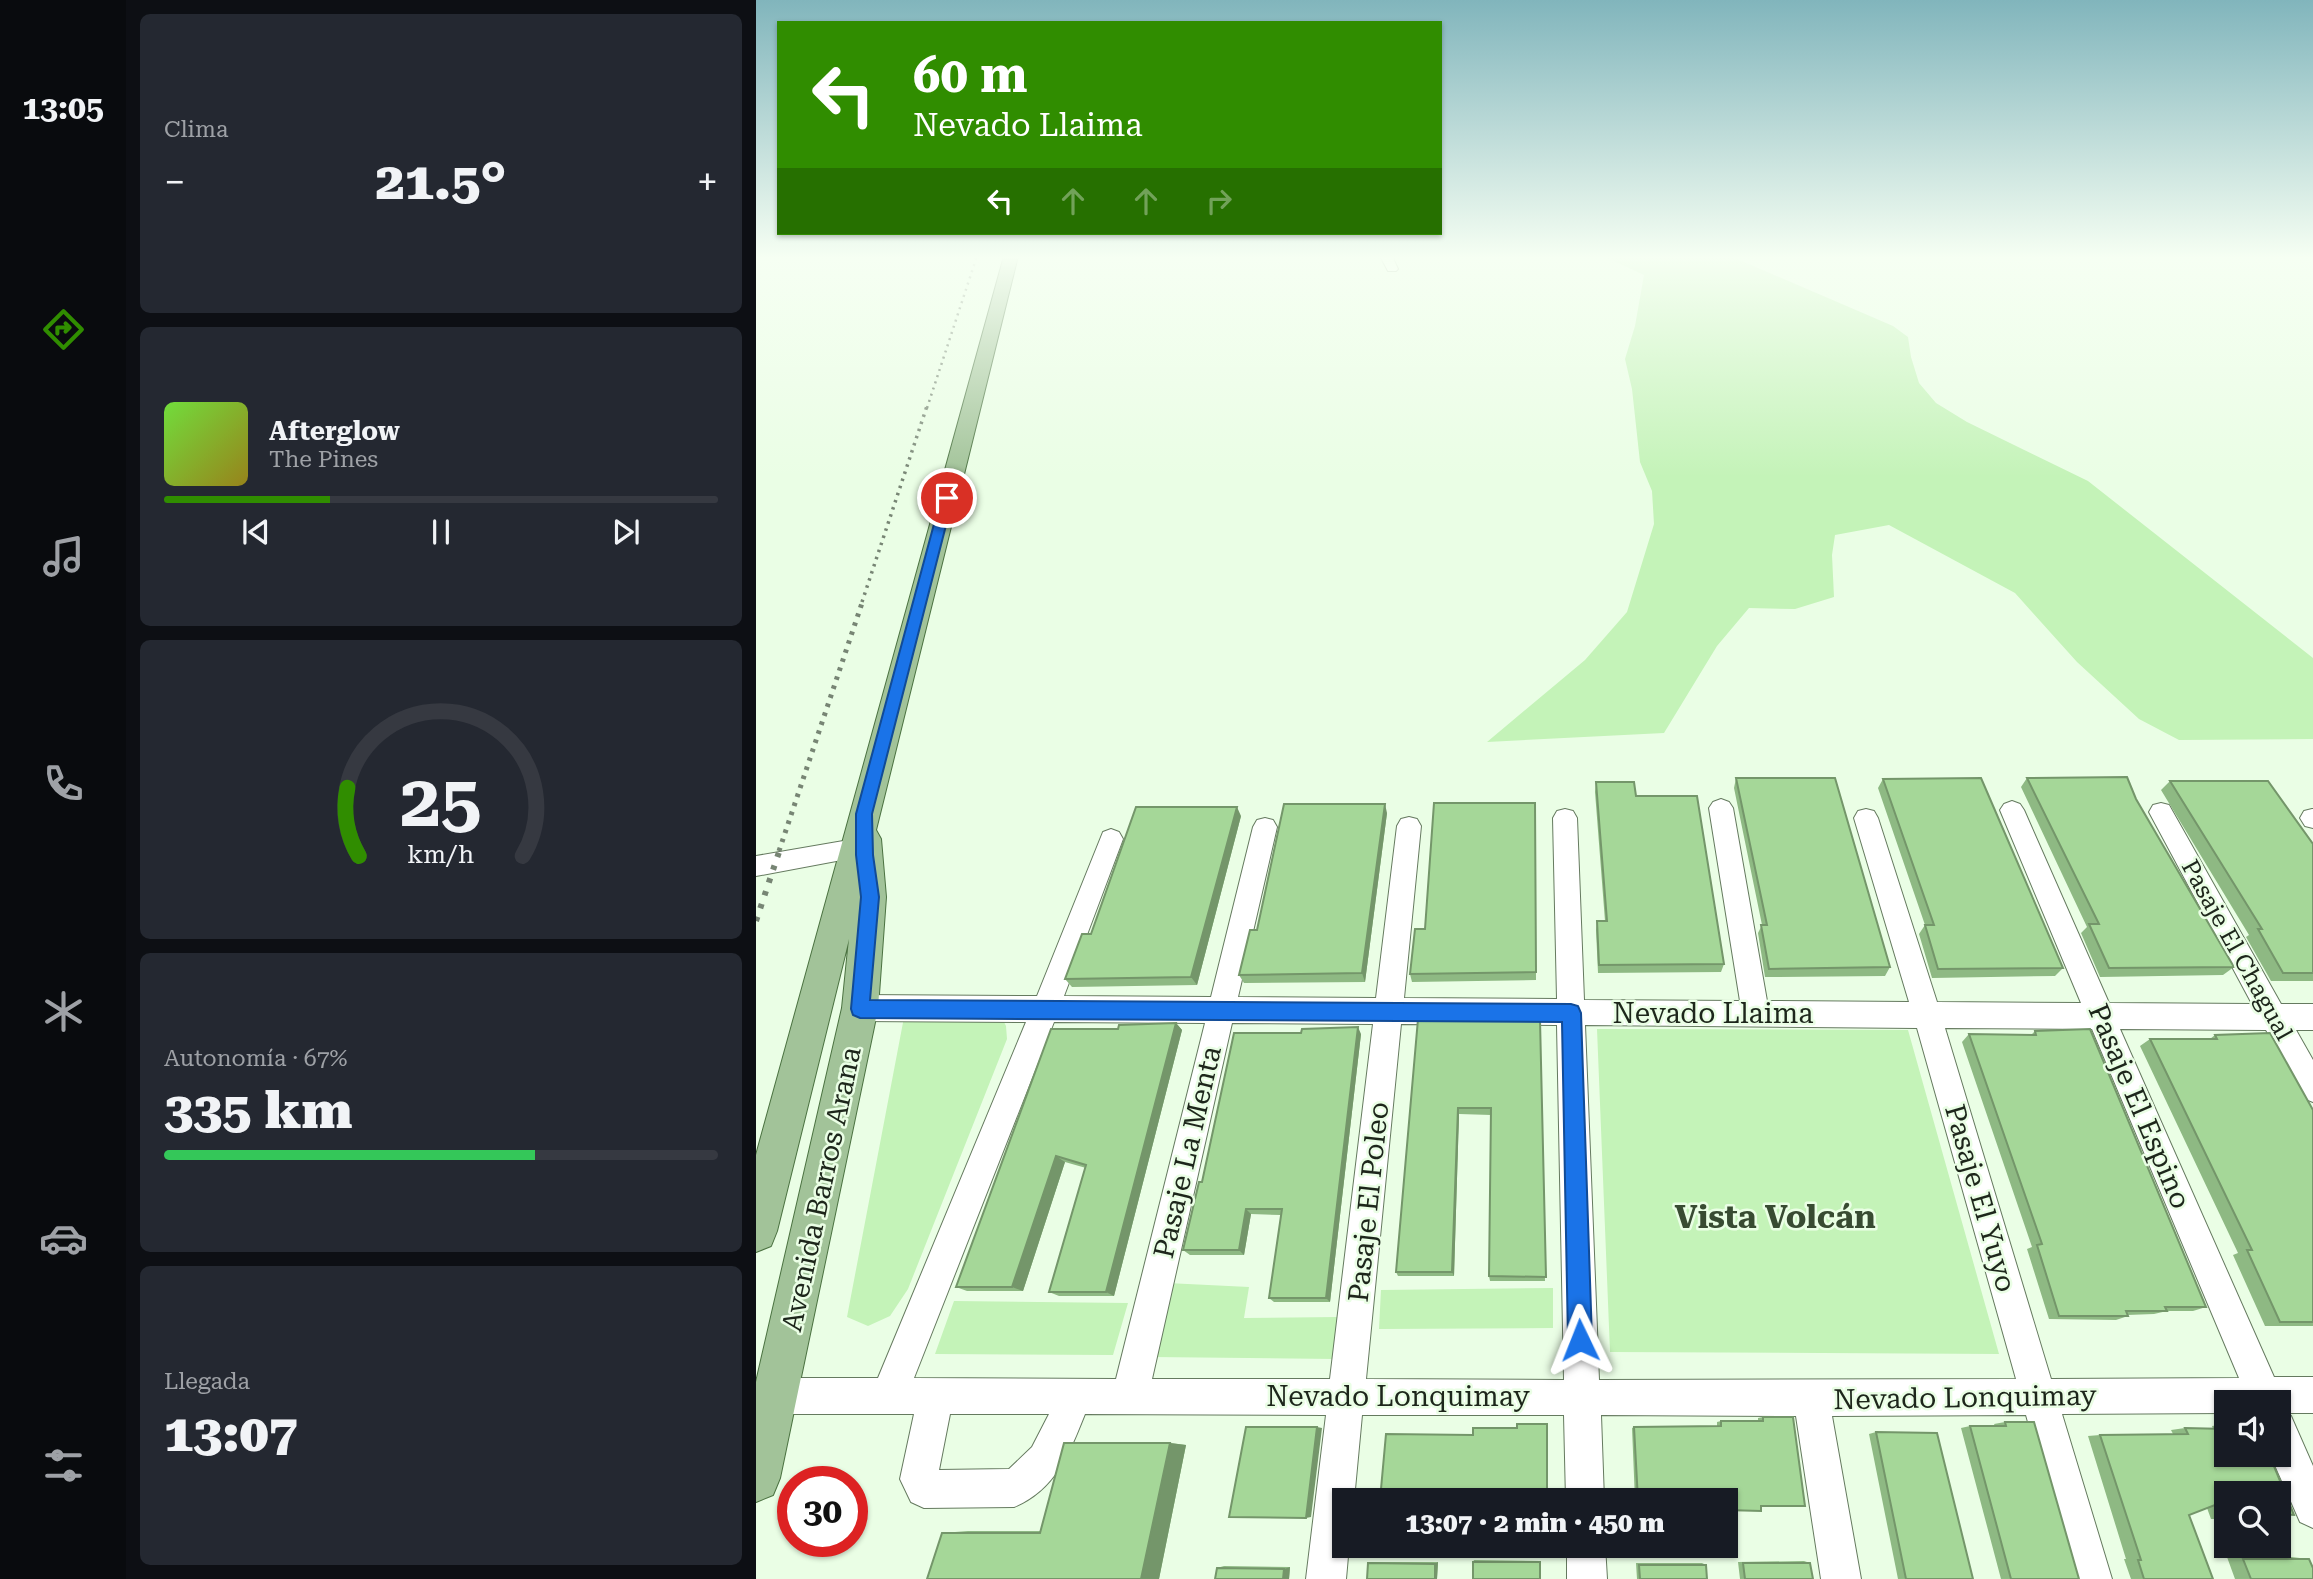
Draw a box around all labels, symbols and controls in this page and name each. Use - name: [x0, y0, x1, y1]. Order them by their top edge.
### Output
- text: 60 m: [913, 47, 1028, 104]
- icon: left: [798, 49, 889, 140]
- text: 13:05: [22, 89, 104, 127]
- text: Nevado Llaima: [913, 106, 1142, 144]
- text: Clima: [164, 116, 228, 143]
- text: 21.5°: [376, 151, 506, 212]
- text: −: [164, 160, 185, 204]
- text: +: [697, 160, 718, 204]
- icon: left: [981, 182, 1019, 220]
- icon: ahead: [1054, 182, 1092, 220]
- icon: ahead: [1127, 182, 1165, 220]
- icon: right: [1200, 182, 1238, 220]
- icon: directions: [39, 305, 88, 354]
- text: Afterglow: [269, 416, 400, 446]
- text: The Pines: [269, 446, 378, 473]
- pin: [917, 468, 977, 528]
- icon: arrive: [928, 479, 966, 517]
- icon: previous: [237, 513, 275, 551]
- icon: pause: [422, 513, 460, 551]
- icon: next: [607, 513, 645, 551]
- icon: music: [39, 532, 88, 581]
- icon: phone: [39, 759, 88, 808]
- text: 25: [400, 759, 482, 844]
- text: km/h: [408, 839, 474, 868]
- street label: Pasaje El Chagual: [2176, 855, 2298, 1045]
- icon: climate: [39, 987, 88, 1036]
- street label: Nevado Llaima: [1613, 997, 1813, 1030]
- street label: Pasaje El Espino: [2082, 999, 2198, 1214]
- street label: Pasaje La Menta: [1147, 1043, 1228, 1261]
- street label: Avenida Barros Arana: [775, 1044, 868, 1334]
- text: Autonomía · 67%: [164, 1045, 348, 1072]
- text: 335 km: [164, 1080, 352, 1141]
- street label: Pasaje El Poleo: [1342, 1100, 1395, 1304]
- street label: Pasaje El Yuyo: [1938, 1101, 2023, 1296]
- district label: Vista Volcán: [1674, 1198, 1876, 1236]
- icon: car: [39, 1214, 88, 1263]
- position arrow: [1543, 1303, 1617, 1377]
- text: Llegada: [164, 1368, 250, 1395]
- street label: Nevado Lonquimay: [1833, 1379, 2097, 1416]
- street label: Nevado Lonquimay: [1266, 1380, 1530, 1413]
- map controls: [2214, 1390, 2291, 1558]
- button: sound: [2214, 1390, 2291, 1467]
- text: 13:07: [164, 1403, 298, 1464]
- icon: filters: [39, 1441, 88, 1490]
- speed limit sign: 30: [777, 1466, 868, 1557]
- button: search: [2214, 1481, 2291, 1558]
- text: 13:07 · 2 min · 450 m: [1405, 1508, 1665, 1538]

